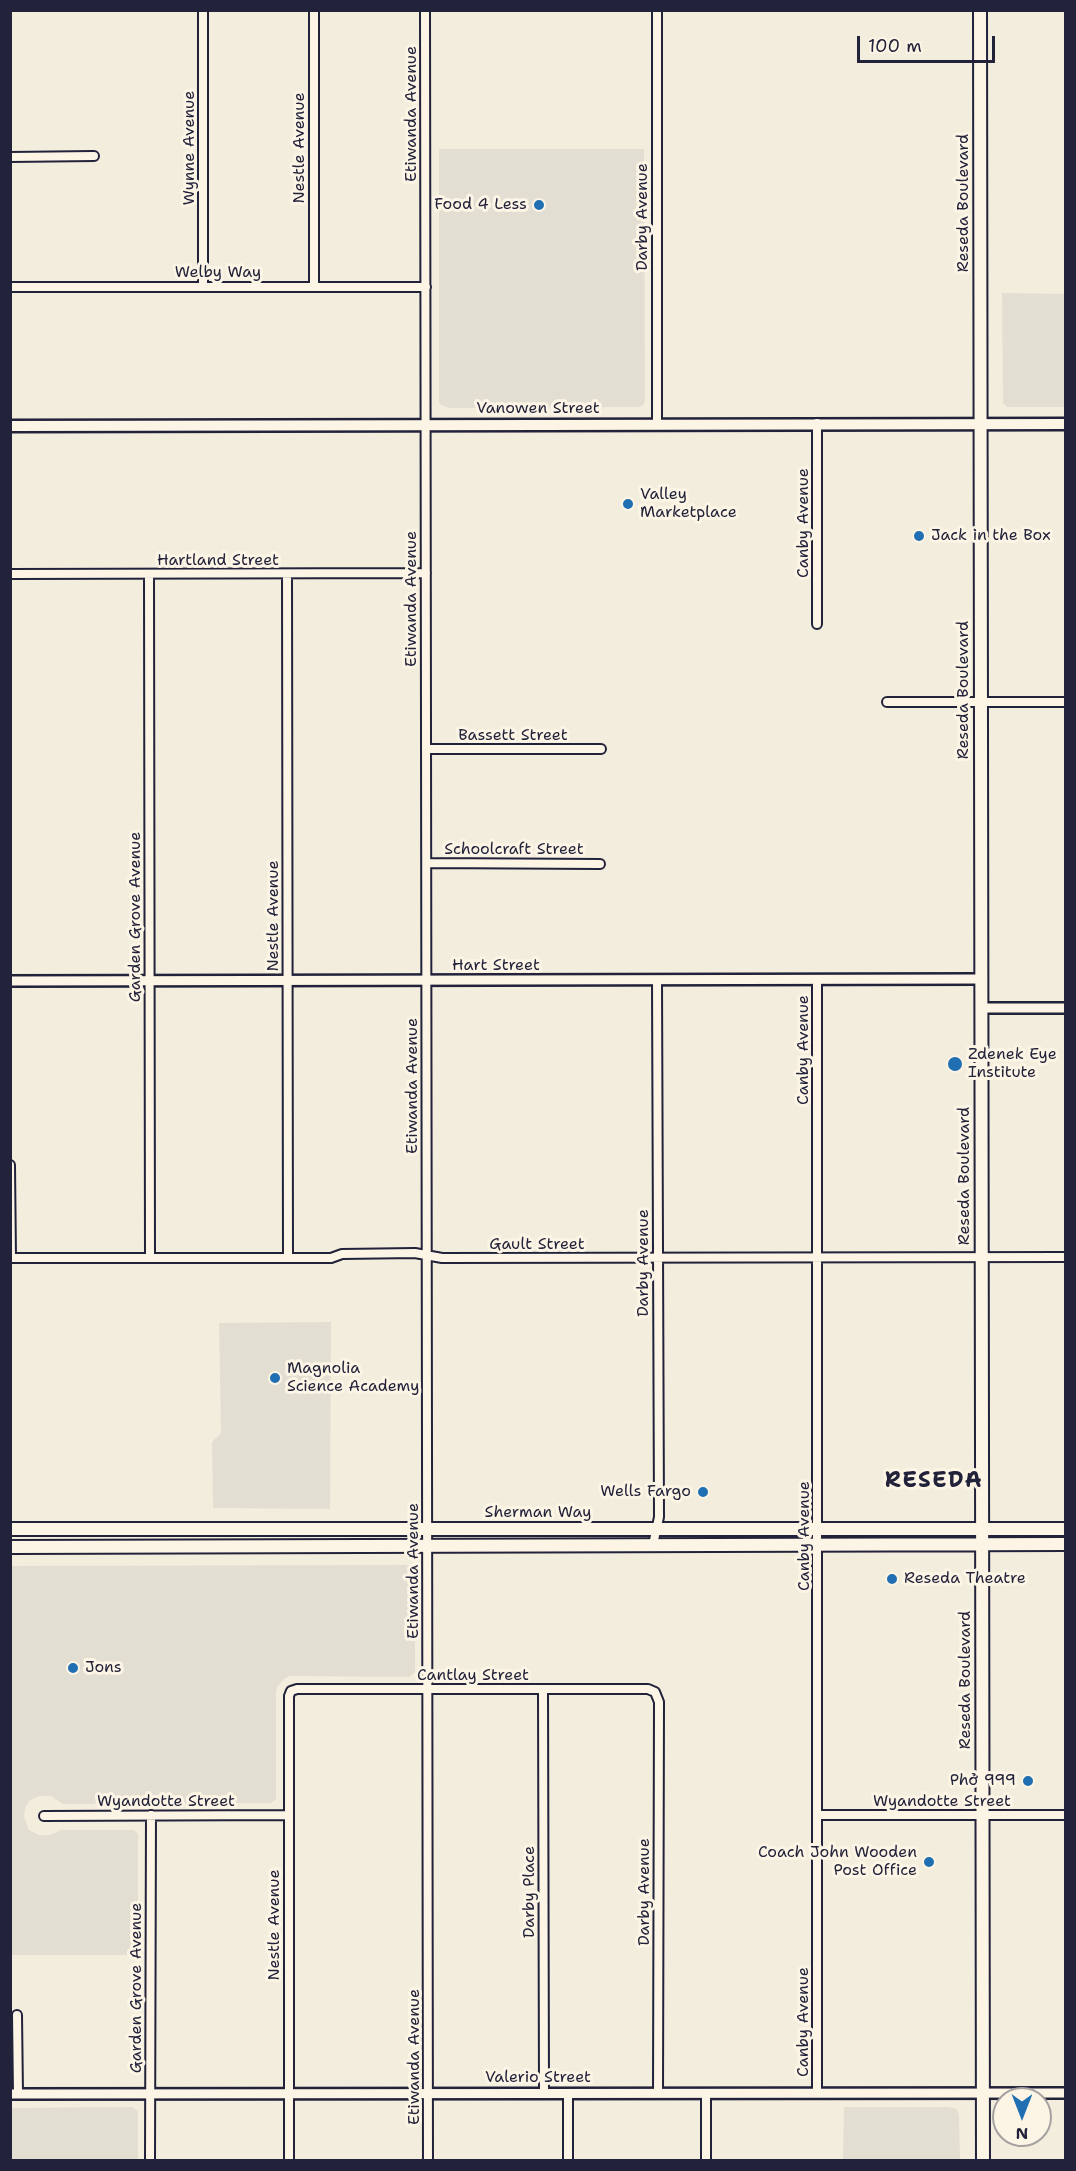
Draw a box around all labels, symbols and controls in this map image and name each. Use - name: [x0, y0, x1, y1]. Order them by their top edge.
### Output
- scale bar: [860, 24, 998, 62]
- text: 100 m: [868, 34, 922, 58]
- street label: Etiwanda Avenue: [402, 46, 422, 182]
- street label: Wynne Avenue: [180, 91, 200, 205]
- street label: Nestle Avenue: [290, 93, 310, 203]
- street label: Reseda Boulevard: [954, 134, 974, 272]
- street label: Darby Avenue: [633, 163, 653, 271]
- place label: Food 4 Less: [434, 195, 527, 215]
- marker: Food 4 Less: [532, 198, 546, 212]
- street label: Welby Way: [175, 263, 261, 283]
- street label: Vanowen Street: [476, 399, 600, 419]
- street label: Canby Avenue: [794, 468, 814, 578]
- place label: Valley Marketplace: [640, 485, 737, 523]
- marker: Valley Marketplace: [621, 497, 635, 511]
- place label: Jack in the Box: [931, 526, 1051, 546]
- marker: Jack in the Box: [912, 529, 926, 543]
- street label: Etiwanda Avenue: [402, 531, 422, 667]
- street label: Hartland Street: [157, 551, 279, 571]
- street label: Reseda Boulevard: [954, 621, 974, 759]
- street label: Bassett Street: [458, 726, 568, 746]
- street label: Garden Grove Avenue: [126, 832, 146, 1002]
- street label: Schoolcraft Street: [444, 840, 584, 860]
- street label: Nestle Avenue: [264, 861, 284, 971]
- street label: Hart Street: [452, 956, 540, 976]
- street label: Canby Avenue: [794, 995, 814, 1105]
- street label: Etiwanda Avenue: [403, 1018, 423, 1154]
- place label: Zdenek Eye Institute: [968, 1045, 1057, 1083]
- marker: Zdenek Eye Institute: [946, 1055, 964, 1073]
- street label: Reseda Boulevard: [955, 1107, 975, 1245]
- street label: Darby Avenue: [634, 1209, 654, 1317]
- street label: Gault Street: [489, 1235, 585, 1255]
- place label: Magnolia Science Academy: [287, 1359, 419, 1397]
- marker: Magnolia Science Academy: [268, 1371, 282, 1385]
- district label: RESEDA: [885, 1468, 983, 1494]
- street label: Canby Avenue: [795, 1481, 815, 1591]
- place label: Wells Fargo: [600, 1482, 691, 1502]
- marker: Wells Fargo: [696, 1485, 710, 1499]
- street label: Etiwanda Avenue: [404, 1503, 424, 1639]
- street label: Sherman Way: [485, 1503, 591, 1523]
- place label: Reseda Theatre: [904, 1569, 1026, 1589]
- marker: Reseda Theatre: [885, 1572, 899, 1586]
- street label: Reseda Boulevard: [956, 1611, 976, 1749]
- place label: Jons: [85, 1658, 122, 1678]
- marker: Jons: [66, 1661, 80, 1675]
- street label: Cantlay Street: [417, 1666, 529, 1686]
- place label: Phở 999: [950, 1771, 1016, 1791]
- marker: Phở 999: [1021, 1774, 1035, 1788]
- street label: Wyandotte Street: [97, 1792, 235, 1812]
- street label: Wyandotte Street: [873, 1792, 1011, 1812]
- street label: Darby Avenue: [635, 1838, 655, 1946]
- place label: Coach John Wooden Post Office: [758, 1843, 917, 1881]
- street label: Darby Place: [520, 1846, 540, 1938]
- marker: Coach John Wooden Post Office: [922, 1855, 936, 1869]
- street label: Nestle Avenue: [265, 1870, 285, 1980]
- street label: Garden Grove Avenue: [127, 1903, 147, 2073]
- street label: Canby Avenue: [794, 1967, 814, 2077]
- street label: Etiwanda Avenue: [405, 1989, 425, 2125]
- street label: Valerio Street: [485, 2068, 591, 2088]
- north arrow: [992, 2087, 1052, 2147]
- text: N: [1016, 2123, 1028, 2144]

